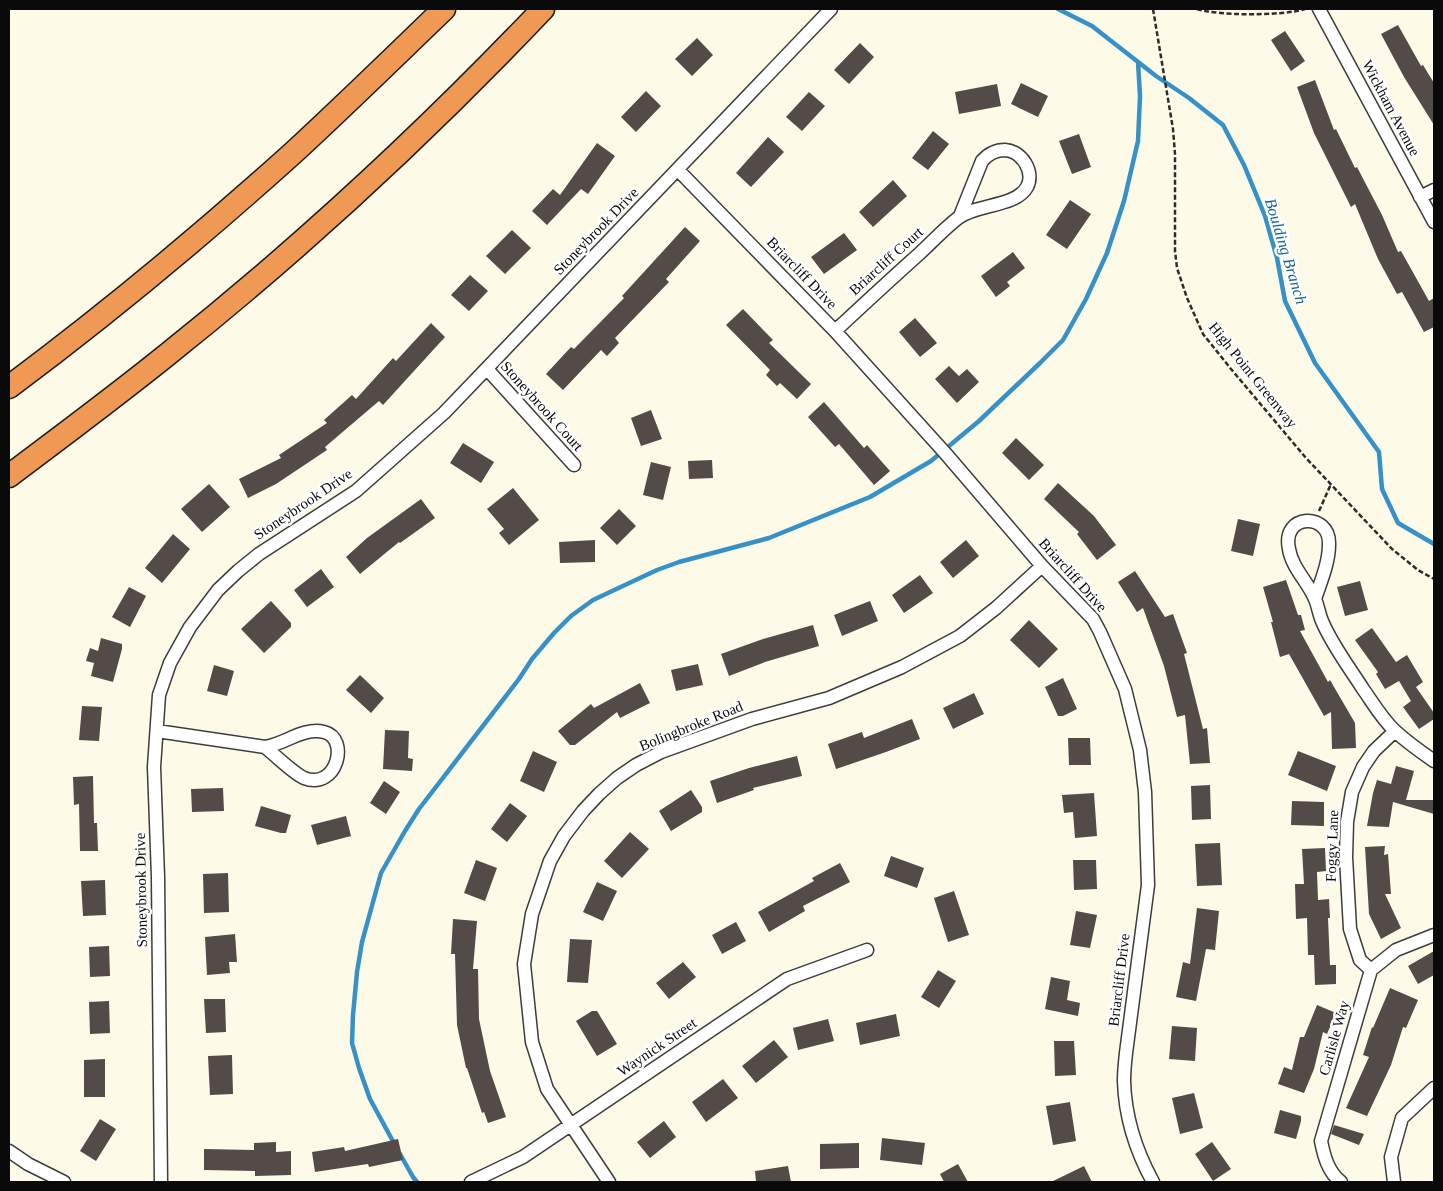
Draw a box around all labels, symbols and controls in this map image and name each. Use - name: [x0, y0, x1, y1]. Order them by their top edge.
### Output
- street label: Wickham Avenue: [1359, 57, 1423, 159]
- street label: Stoneybrook Drive: [550, 184, 642, 278]
- water label: Boulding Branch: [1261, 196, 1310, 306]
- street label: Briarcliff Court: [846, 223, 927, 298]
- street label: Briarcliff Drive: [764, 234, 840, 312]
- street label: High Point Greenway: [1206, 319, 1301, 431]
- street label: Stoneybrook Court: [498, 358, 587, 455]
- street label: Stoneybrook Drive: [251, 465, 355, 543]
- street label: Briarcliff Drive: [1036, 535, 1110, 615]
- street label: Bolingbroke Road: [637, 698, 746, 754]
- street label: Foggy Lane: [1323, 809, 1341, 882]
- street label: Stoneybrook Drive: [132, 832, 150, 947]
- street label: Briarcliff Drive: [1105, 932, 1133, 1027]
- street label: Carlisle Way: [1316, 998, 1352, 1077]
- street label: Waynick Street: [615, 1014, 700, 1079]

